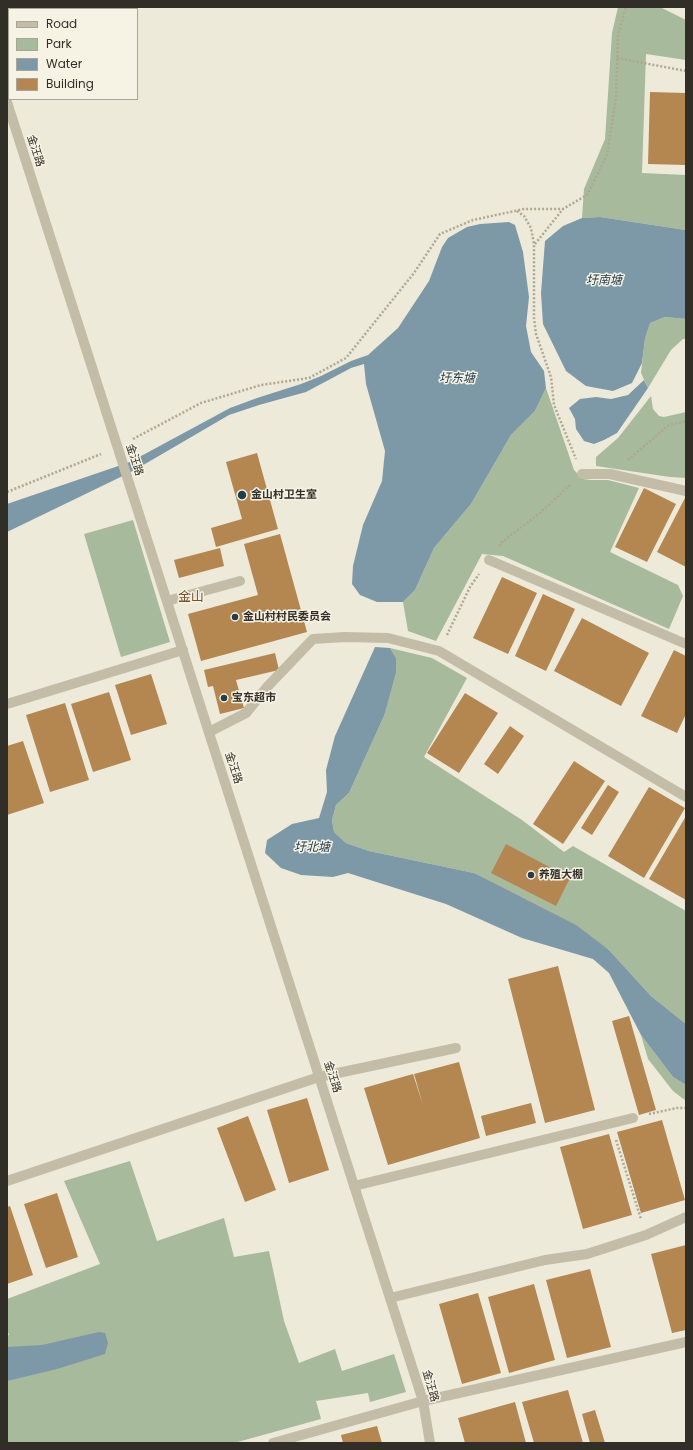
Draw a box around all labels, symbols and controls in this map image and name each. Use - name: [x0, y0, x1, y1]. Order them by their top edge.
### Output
- legend: [8, 8, 138, 100]
- text: Road: [46, 15, 77, 32]
- text: Park: [46, 35, 72, 52]
- text: Water: [46, 55, 82, 72]
- text: Building: [46, 75, 94, 92]
- street label: 金汪路: [24, 133, 46, 169]
- water label: 圩南塘: [586, 274, 622, 288]
- water label: 圩东塘: [439, 372, 475, 386]
- street label: 金汪路: [123, 442, 145, 478]
- place label: 金山村卫生室: [251, 488, 317, 502]
- marker: 金山村卫生室: [236, 489, 248, 501]
- district label: 金山: [178, 590, 204, 606]
- place label: 金山村村民委员会: [243, 610, 331, 624]
- marker: 金山村村民委员会: [230, 612, 240, 622]
- place label: 宝东超市: [232, 691, 276, 705]
- marker: 宝东超市: [219, 693, 229, 703]
- street label: 金汪路: [222, 750, 244, 786]
- water label: 圩北塘: [294, 841, 330, 855]
- place label: 养殖大棚: [539, 868, 583, 882]
- marker: 养殖大棚: [526, 870, 536, 880]
- street label: 金汪路: [321, 1059, 343, 1095]
- street label: 金汪路: [419, 1368, 441, 1404]

